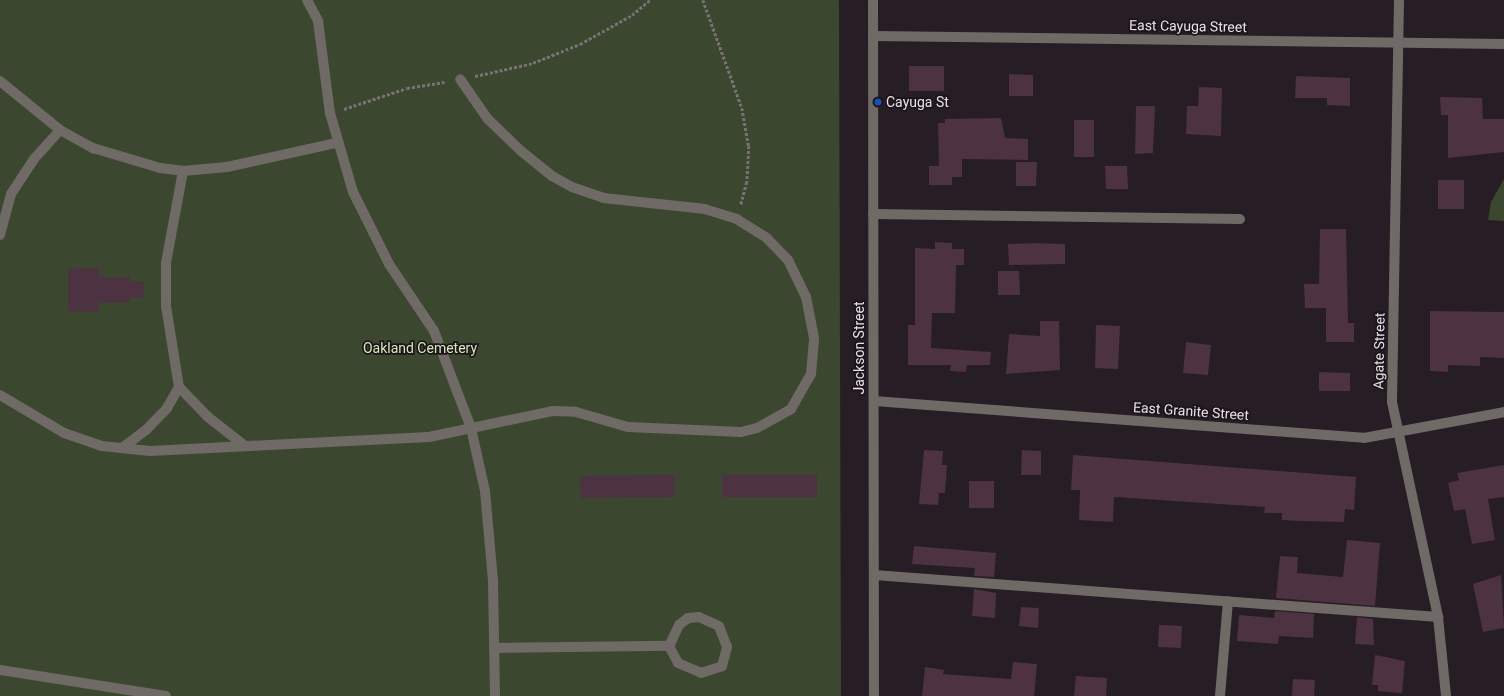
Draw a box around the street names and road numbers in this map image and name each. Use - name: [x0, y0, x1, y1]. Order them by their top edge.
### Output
- street label: East Cayuga Street: [1129, 17, 1247, 35]
- street label: Jackson Street: [851, 301, 867, 395]
- street label: Agate Street: [1370, 312, 1388, 390]
- street label: East Granite Street: [1133, 399, 1249, 423]

